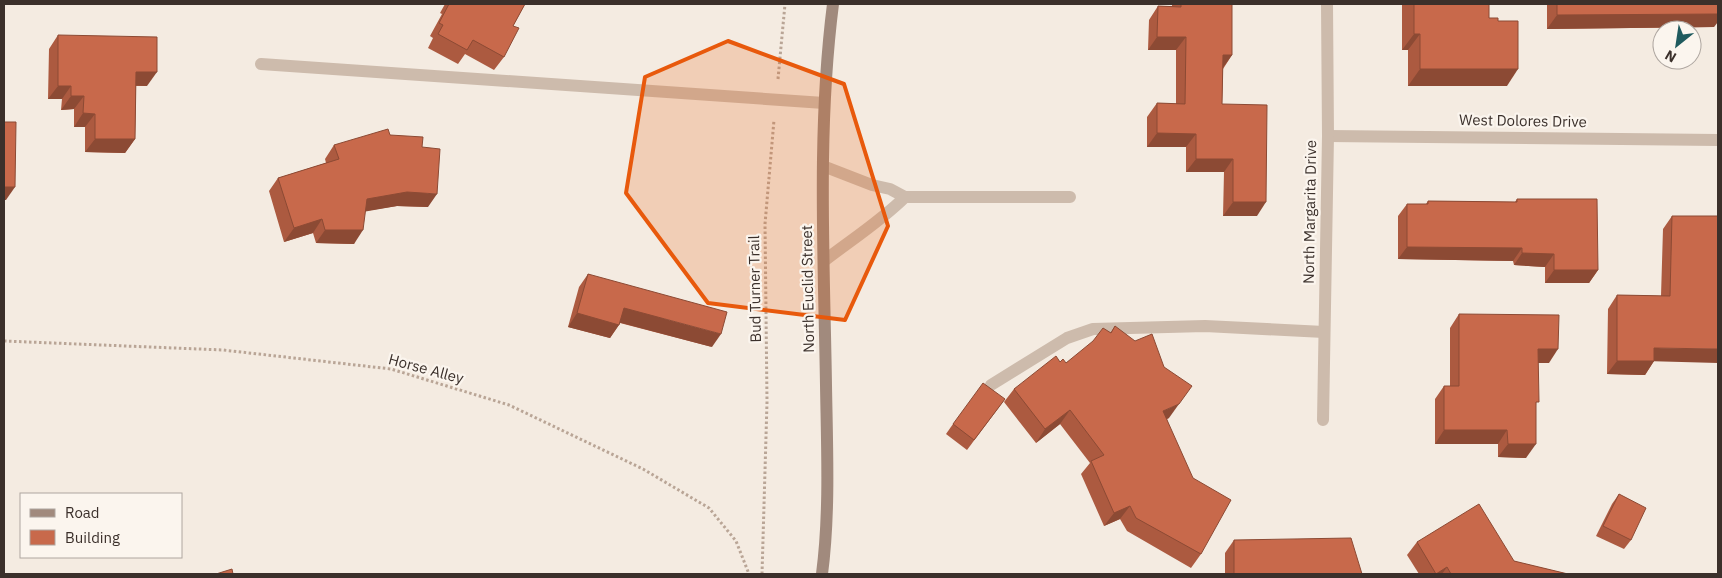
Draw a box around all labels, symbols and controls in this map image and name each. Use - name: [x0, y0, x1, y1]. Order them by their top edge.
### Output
- north arrow: [1652, 20, 1702, 70]
- text: N: [1662, 46, 1679, 67]
- street label: West Dolores Drive: [1459, 110, 1587, 131]
- street label: North Margarita Drive: [1299, 140, 1320, 284]
- street label: North Euclid Street: [797, 225, 818, 353]
- street label: Bud Turner Trail: [744, 235, 765, 343]
- street label: Horse Alley: [387, 349, 466, 388]
- legend: [20, 493, 182, 558]
- text: Road: [65, 503, 100, 522]
- text: Building: [65, 528, 120, 547]

